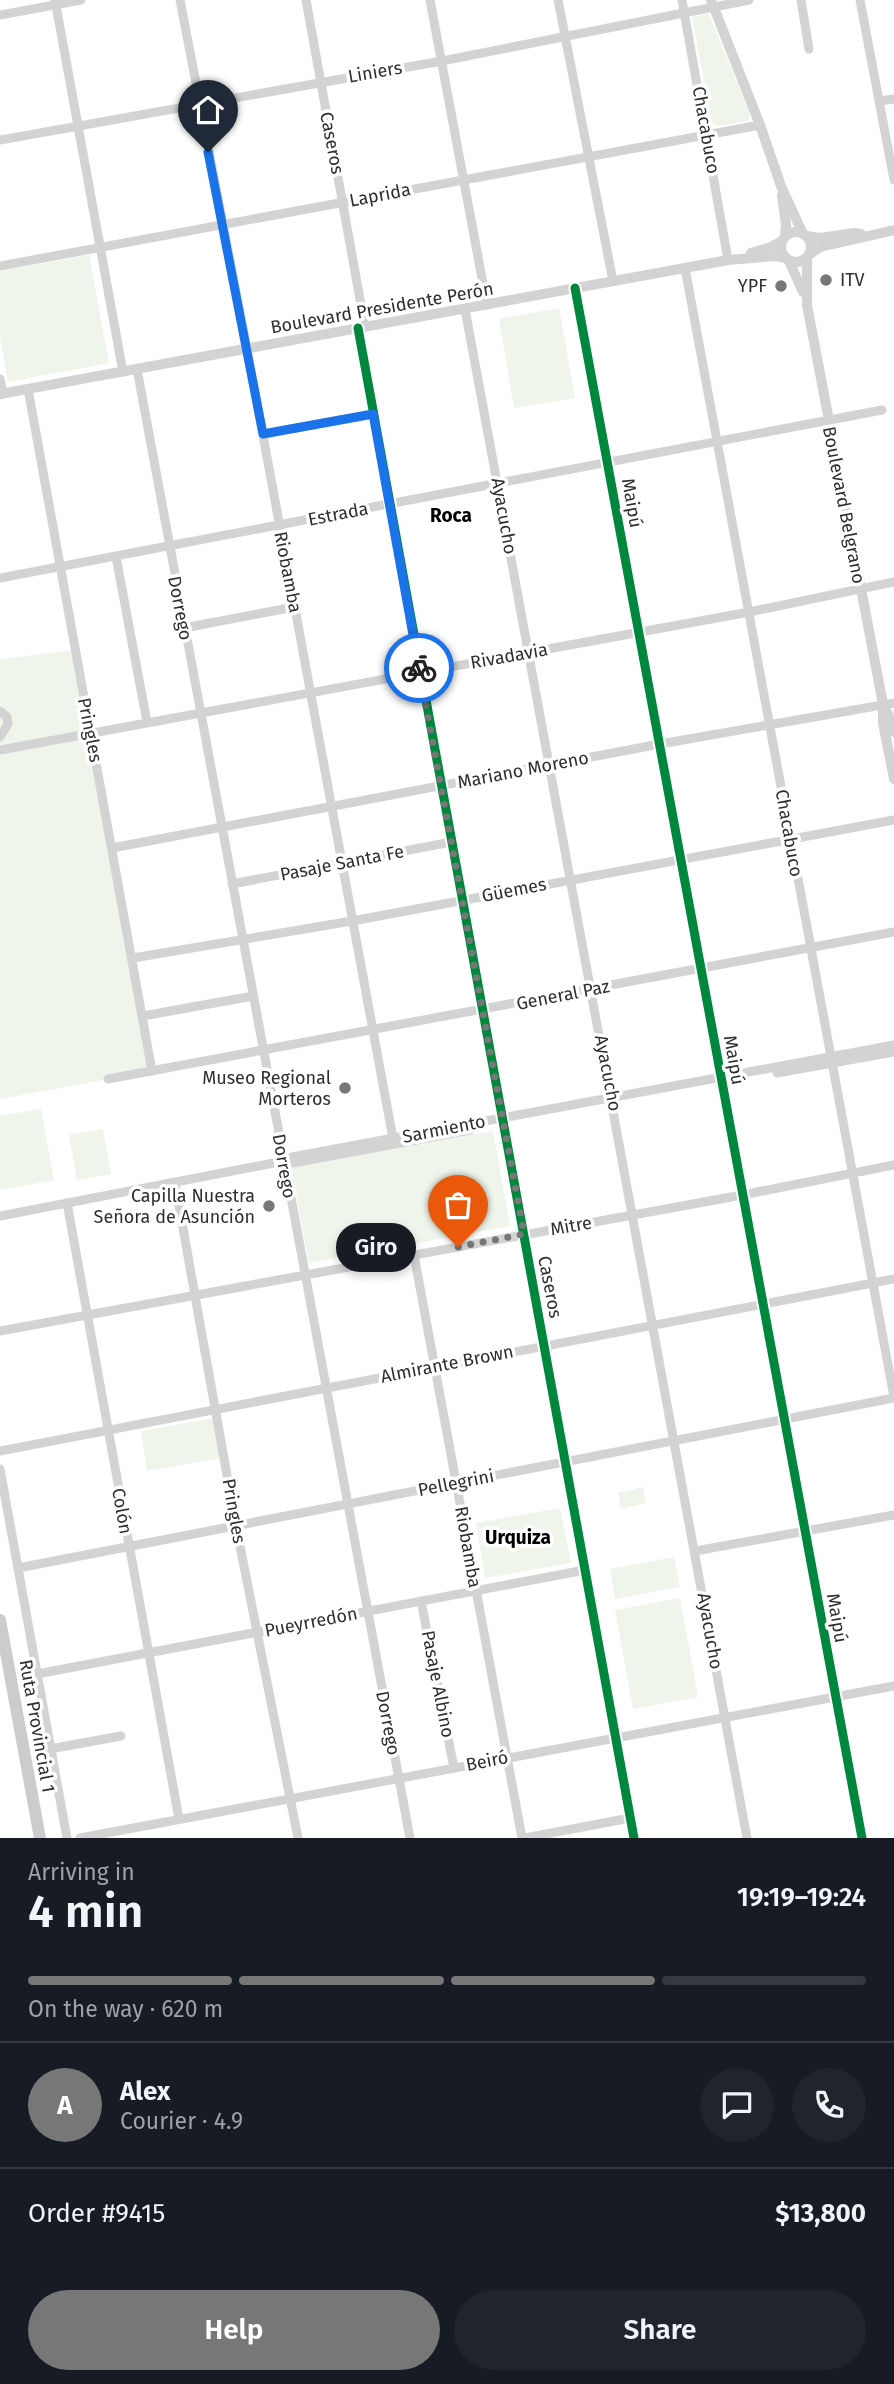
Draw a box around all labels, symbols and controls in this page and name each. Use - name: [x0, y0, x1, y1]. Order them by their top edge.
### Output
- street label: Liniers: [346, 56, 404, 88]
- pin: [178, 80, 238, 152]
- street label: Chacabuco: [687, 85, 725, 175]
- icon: home: [189, 91, 227, 129]
- street label: Caseros: [315, 110, 349, 176]
- street label: Laprida: [348, 178, 412, 212]
- place label: ITV: [840, 269, 865, 291]
- marker: ITV: [818, 272, 834, 288]
- place label: YPF: [738, 275, 767, 297]
- street label: Boulevard Presidente Perón: [269, 278, 495, 338]
- marker: YPF: [773, 278, 789, 294]
- street label: Boulevard Belgrano: [818, 425, 870, 585]
- street label: Ayacucho: [486, 476, 522, 556]
- street label: Maipú: [617, 476, 647, 530]
- street label: Estrada: [306, 497, 370, 531]
- district label: Roca: [430, 504, 472, 527]
- street label: Riobamba: [269, 529, 307, 615]
- street label: Dorrego: [163, 574, 197, 642]
- courier: [384, 633, 454, 703]
- street label: Rivadavia: [469, 638, 549, 674]
- icon: bike: [400, 649, 438, 687]
- street label: Pringles: [73, 696, 107, 764]
- street label: Mariano Moreno: [456, 746, 590, 794]
- street label: Chacabuco: [770, 788, 808, 878]
- street label: Pasaje Santa Fe: [278, 840, 406, 886]
- street label: Güemes: [480, 873, 548, 907]
- street label: General Paz: [514, 975, 612, 1015]
- street label: Ayacucho: [590, 1033, 626, 1113]
- street label: Maipú: [719, 1033, 749, 1087]
- place label: Museo Regional Morteros: [202, 1067, 331, 1110]
- marker: Museo Regional Morteros: [337, 1080, 353, 1096]
- street label: Sarmiento: [401, 1110, 487, 1148]
- street label: Dorrego: [268, 1132, 300, 1200]
- pin: [428, 1175, 488, 1247]
- place label: Capilla Nuestra Señora de Asunción: [94, 1185, 255, 1228]
- icon: bag: [439, 1186, 477, 1224]
- marker: Capilla Nuestra Señora de Asunción: [261, 1198, 277, 1214]
- street label: Mitre: [549, 1212, 593, 1240]
- callout: Giro: [336, 1222, 416, 1272]
- text: Giro: [354, 1233, 398, 1261]
- street label: Caseros: [533, 1254, 567, 1320]
- street label: Almirante Brown: [379, 1340, 515, 1388]
- street label: Pellegrini: [416, 1465, 496, 1501]
- street label: Pringles: [217, 1477, 251, 1545]
- street label: Colón: [107, 1486, 137, 1536]
- street label: Riobamba: [450, 1504, 486, 1590]
- district label: Urquiza: [485, 1526, 551, 1549]
- street label: Ayacucho: [692, 1591, 728, 1671]
- street label: Maipú: [822, 1591, 852, 1645]
- street label: Pueyrredón: [263, 1602, 359, 1642]
- street label: Pasaje Albino: [417, 1628, 459, 1740]
- street label: Ruta Provincial 1: [14, 1658, 60, 1794]
- street label: Dorrego: [371, 1689, 405, 1757]
- street label: Beiró: [464, 1746, 510, 1776]
- text: Arriving in: [28, 1858, 135, 1886]
- text: 19:19–19:24: [737, 1882, 866, 1913]
- text: 4 min: [28, 1884, 143, 1939]
- text: On the way · 620 m: [28, 1995, 223, 2023]
- button: chat: [700, 2068, 774, 2142]
- button: phone: [792, 2068, 866, 2142]
- text: Alex: [120, 2076, 170, 2107]
- text: A: [57, 2090, 73, 2121]
- text: Courier · 4.9: [120, 2107, 243, 2135]
- text: Order #9415: [28, 2198, 165, 2229]
- text: $13,800: [775, 2198, 866, 2229]
- button: Help: [28, 2290, 440, 2370]
- button: Share: [454, 2290, 866, 2370]

